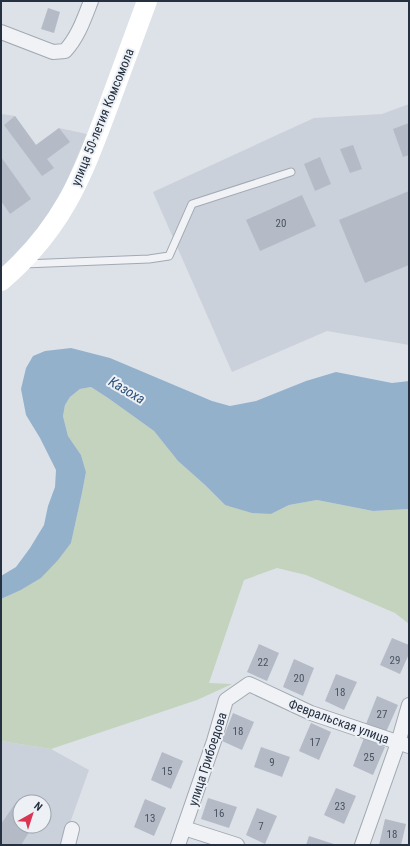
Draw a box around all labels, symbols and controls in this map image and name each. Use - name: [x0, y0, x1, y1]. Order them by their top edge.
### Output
- street label: улица 50-летия Комсомола: [68, 46, 137, 188]
- house number: 20: [276, 217, 286, 230]
- water label: Казоха: [106, 373, 148, 407]
- house number: 29: [390, 654, 400, 667]
- house number: 22: [258, 656, 268, 669]
- house number: 20: [294, 672, 304, 685]
- house number: 18: [335, 686, 345, 699]
- street label: Февральская улица: [286, 696, 391, 747]
- house number: 27: [377, 708, 387, 721]
- street label: улица Грибоедова: [185, 710, 230, 808]
- house number: 18: [233, 725, 243, 738]
- house number: 17: [310, 736, 320, 749]
- house number: 25: [364, 751, 374, 764]
- house number: 9: [269, 756, 275, 769]
- house number: 15: [162, 765, 172, 778]
- north arrow: [12, 794, 52, 834]
- text: N: [31, 799, 45, 814]
- house number: 23: [335, 800, 345, 813]
- house number: 16: [214, 807, 224, 820]
- house number: 13: [145, 812, 155, 825]
- house number: 7: [258, 820, 264, 833]
- house number: 18: [387, 828, 397, 841]

